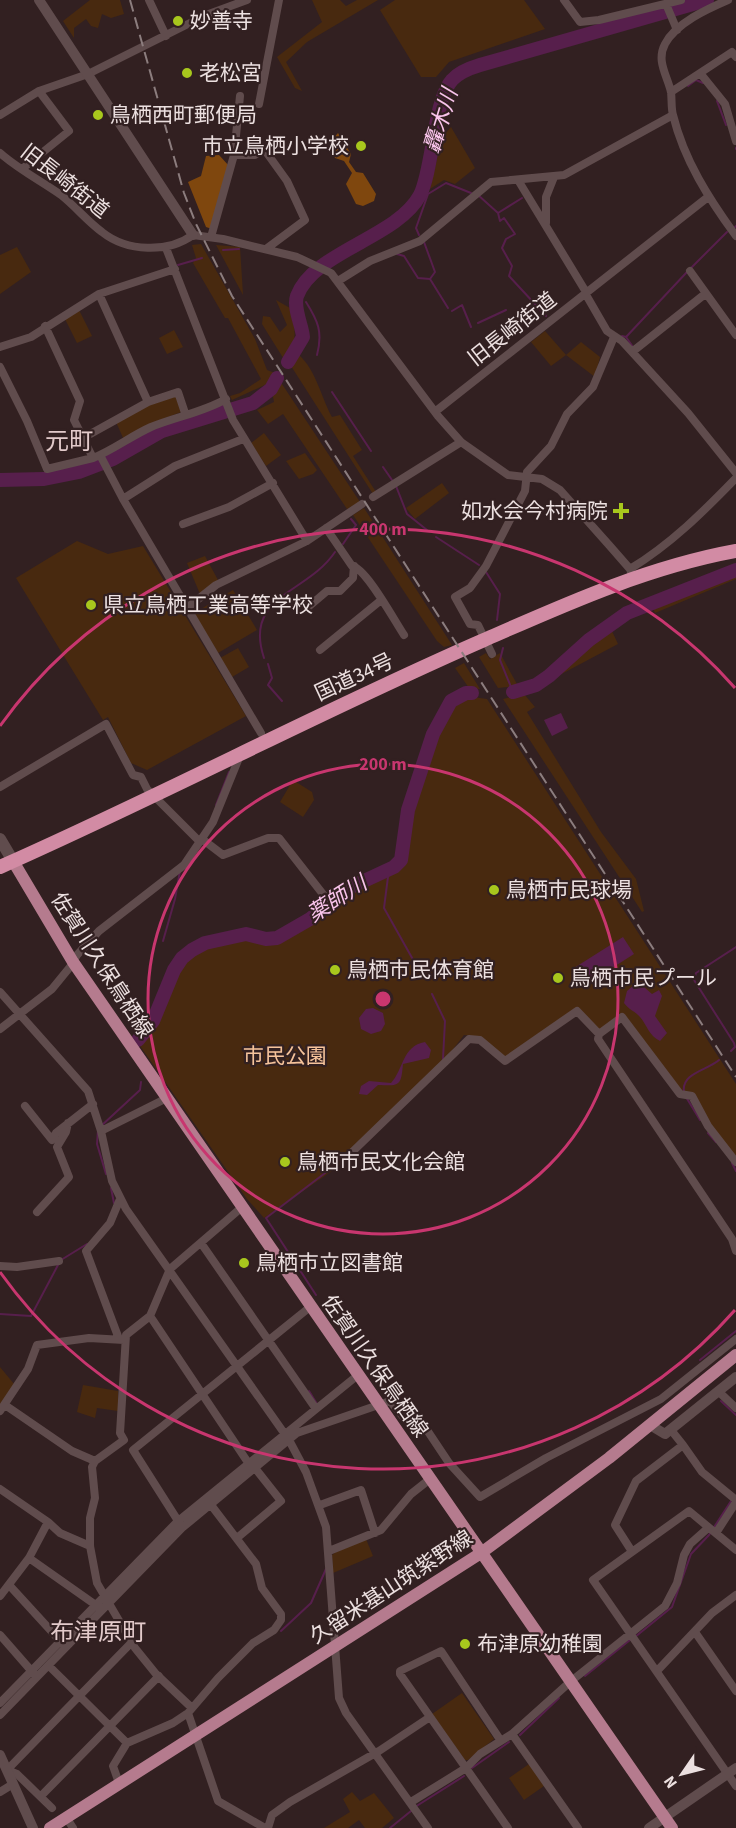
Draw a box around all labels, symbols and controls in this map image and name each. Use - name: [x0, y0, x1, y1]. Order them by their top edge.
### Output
- place label: 妙善寺: [190, 6, 253, 36]
- marker: 妙善寺: [171, 14, 185, 28]
- place label: 老松宮: [199, 58, 262, 88]
- marker: 老松宮: [180, 66, 194, 80]
- water label: 轟木川: [416, 83, 467, 157]
- place label: 鳥栖西町郵便局: [110, 100, 257, 130]
- marker: 鳥栖西町郵便局: [91, 108, 105, 122]
- place label: 市立鳥栖小学校: [202, 131, 349, 161]
- street label: 旧長崎街道: [14, 137, 116, 225]
- marker: 市立鳥栖小学校: [354, 139, 368, 153]
- street label: 旧長崎街道: [461, 285, 563, 373]
- district label: 元町: [45, 424, 93, 459]
- place label: 如水会今村病院: [461, 496, 608, 526]
- marker: 如水会今村病院: [612, 502, 630, 520]
- text: 400 m: [359, 517, 407, 542]
- place label: 県立鳥栖工業高等学校: [103, 590, 313, 620]
- marker: 県立鳥栖工業高等学校: [84, 598, 98, 612]
- street label: 国道34号: [310, 646, 398, 708]
- text: 200 m: [359, 752, 407, 777]
- water label: 薬師川: [301, 867, 375, 930]
- place label: 鳥栖市民球場: [506, 875, 632, 905]
- marker: 鳥栖市民球場: [487, 883, 501, 897]
- street label: 佐賀川久保鳥栖線: [44, 886, 160, 1044]
- place label: 鳥栖市民体育館: [347, 955, 494, 985]
- marker: 鳥栖市民体育館: [328, 963, 342, 977]
- place label: 鳥栖市民プール: [570, 963, 717, 993]
- marker: 鳥栖市民プール: [551, 971, 565, 985]
- centre of rings: [373, 989, 393, 1009]
- park label: 市民公園: [243, 1041, 327, 1071]
- place label: 鳥栖市民文化会館: [297, 1147, 465, 1177]
- marker: 鳥栖市民文化会館: [278, 1155, 292, 1169]
- place label: 鳥栖市立図書館: [256, 1248, 403, 1278]
- marker: 鳥栖市立図書館: [237, 1256, 251, 1270]
- street label: 佐賀川久保鳥栖線: [315, 1289, 435, 1443]
- street label: 久留米基山筑紫野線: [304, 1523, 478, 1651]
- district label: 布津原町: [50, 1615, 146, 1650]
- place label: 布津原幼稚園: [477, 1629, 603, 1659]
- marker: 布津原幼稚園: [458, 1637, 472, 1651]
- north arrow: [652, 1744, 712, 1804]
- text: N: [658, 1771, 683, 1793]

